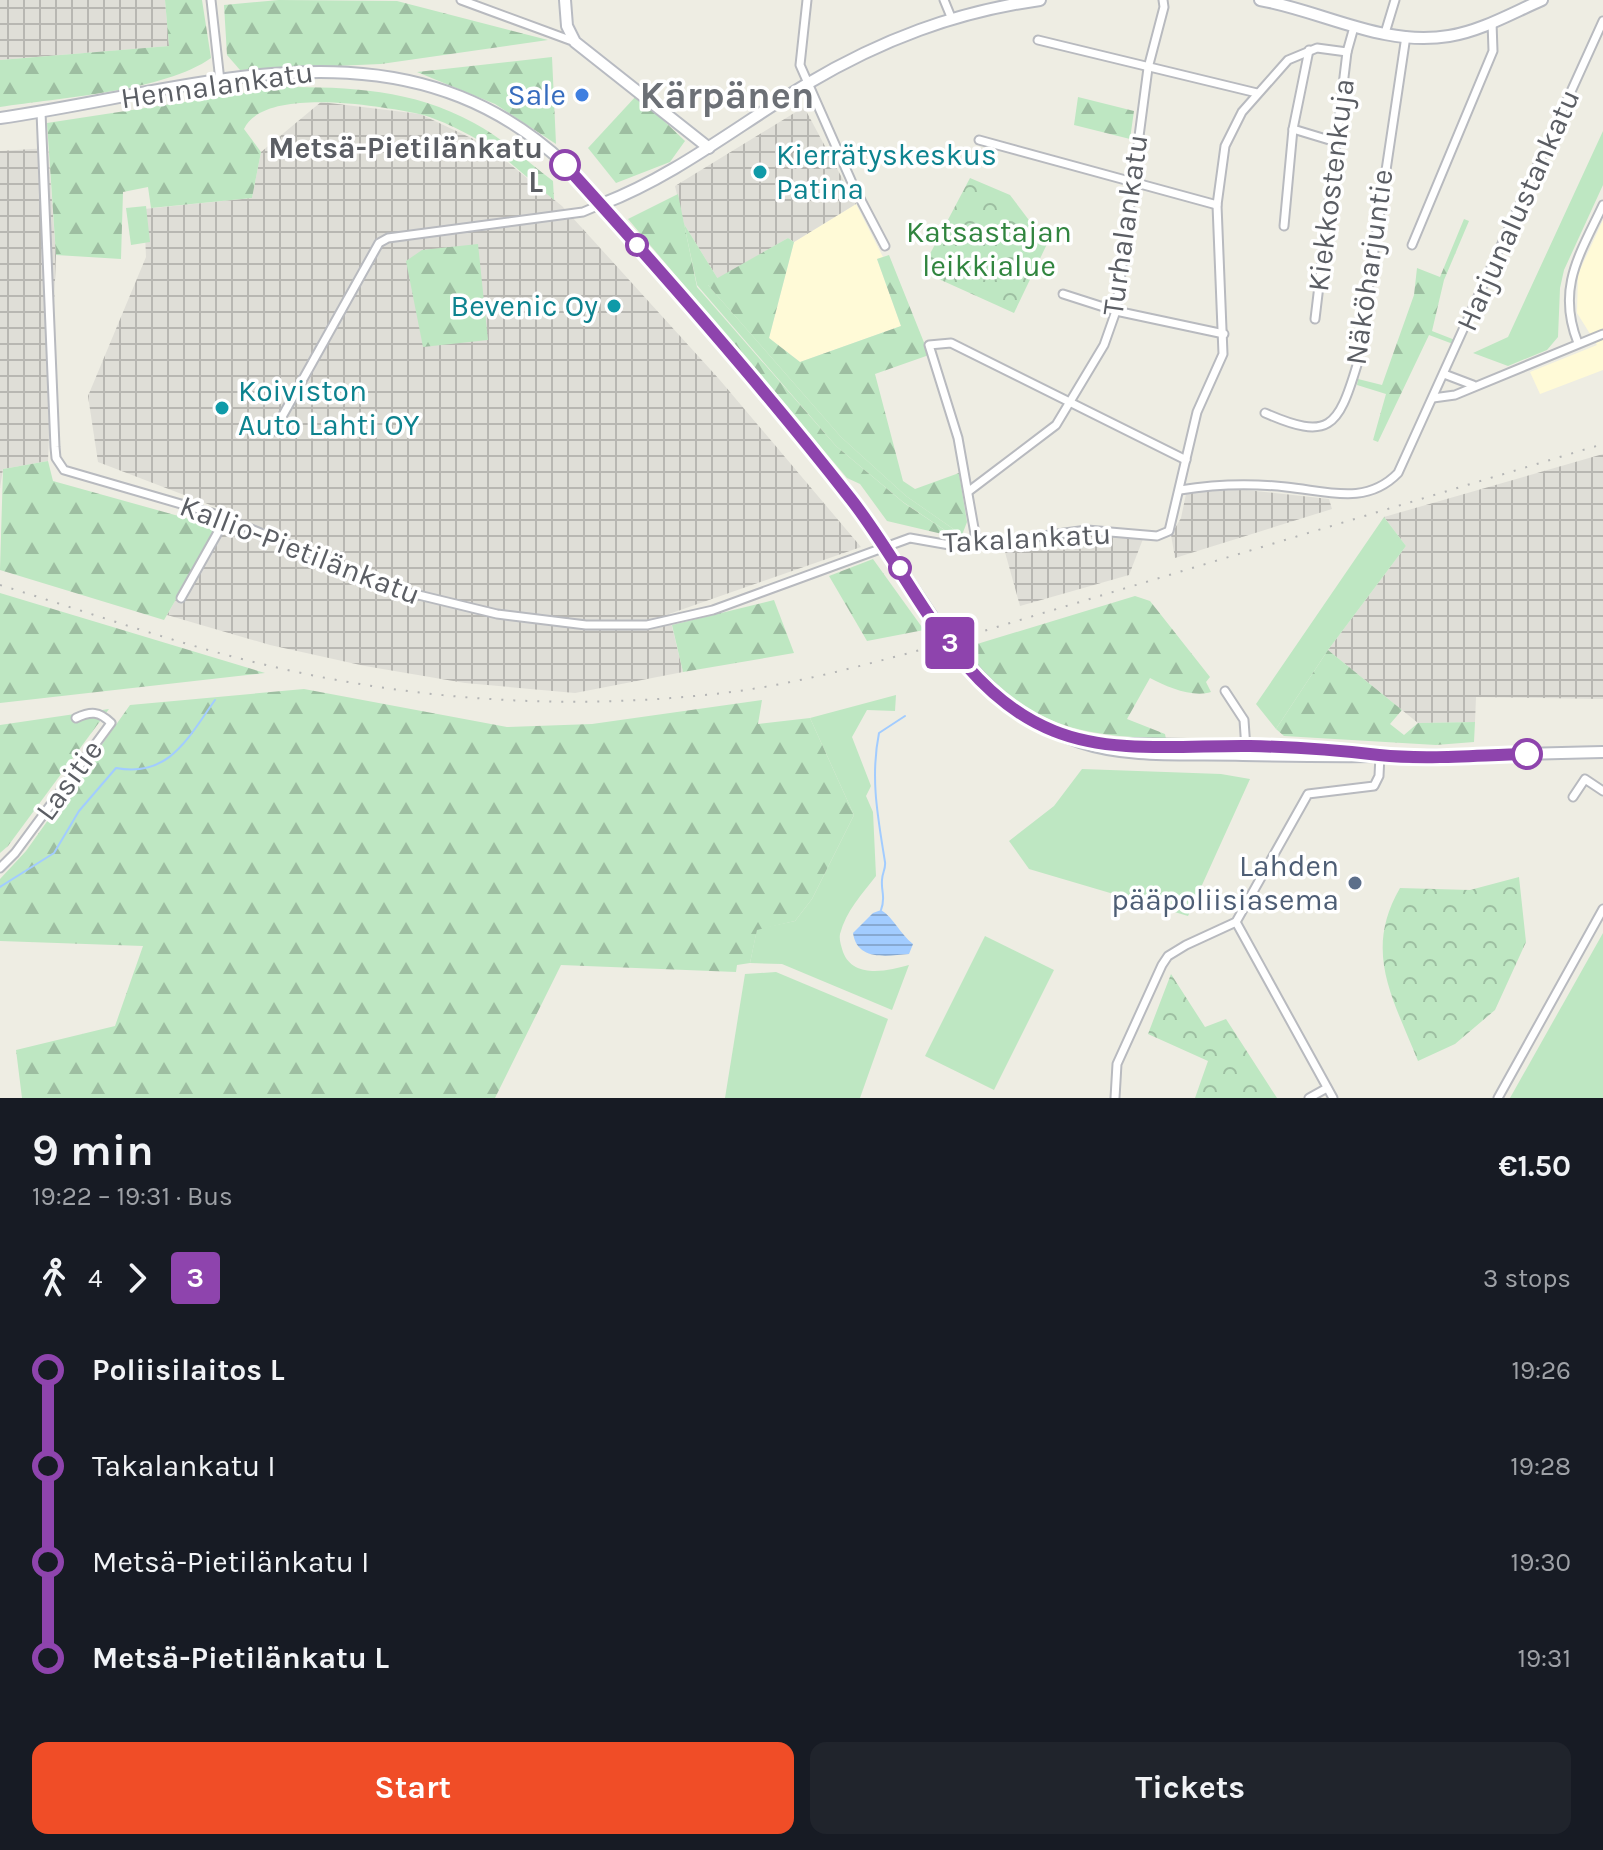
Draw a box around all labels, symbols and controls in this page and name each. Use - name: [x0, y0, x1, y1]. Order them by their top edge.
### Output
- street label: Hennalankatu: [118, 54, 316, 116]
- district label: Kärpänen: [640, 73, 814, 118]
- street label: Kiekkostenkuja: [1300, 76, 1362, 294]
- place label: Sale: [508, 77, 566, 113]
- street label: Harjunalustankatu: [1449, 84, 1587, 336]
- marker: Sale: [573, 86, 591, 104]
- place label: Metsä-Pietilänkatu L: [268, 130, 543, 200]
- street label: Turhalankatu: [1094, 132, 1156, 318]
- place label: Kierrätyskeskus Patina: [776, 137, 997, 207]
- marker: Metsä-Pietilänkatu L: [550, 150, 580, 180]
- marker: Kierrätyskeskus Patina: [751, 163, 769, 181]
- street label: Näköharjuntie: [1337, 167, 1401, 367]
- park label: Katsastajan leikkialue: [906, 214, 1072, 284]
- unlabelled marker: [626, 234, 648, 256]
- place label: Bevenic Oy: [450, 288, 598, 324]
- marker: Bevenic Oy: [605, 297, 623, 315]
- place label: Koiviston Auto Lahti OY: [238, 373, 420, 443]
- marker: Koiviston Auto Lahti OY: [213, 399, 231, 417]
- street label: Kallio-Pietilänkatu: [175, 488, 425, 612]
- street label: Takalankatu: [942, 516, 1112, 560]
- unlabelled marker: [889, 557, 911, 579]
- line badge: 3: [924, 617, 976, 669]
- text: 3: [941, 626, 959, 659]
- street label: Lasitie: [28, 733, 110, 827]
- unlabelled marker: [1512, 739, 1542, 769]
- place label: Lahden pääpoliisiasema: [1111, 848, 1339, 918]
- marker: Lahden pääpoliisiasema: [1346, 874, 1364, 892]
- text: 9 min: [32, 1125, 154, 1176]
- text: €1.50: [1498, 1148, 1571, 1184]
- text: 19:22 – 19:31 · Bus: [32, 1181, 233, 1212]
- icon: walk: [32, 1256, 76, 1300]
- icon: forward: [115, 1256, 159, 1300]
- text: 3: [187, 1261, 204, 1294]
- text: 4: [88, 1263, 103, 1294]
- text: 3 stops: [1483, 1263, 1571, 1294]
- text: Poliisilaitos L: [92, 1352, 284, 1388]
- text: 19:26: [1511, 1355, 1571, 1386]
- text: Takalankatu I: [92, 1448, 276, 1484]
- text: 19:28: [1510, 1451, 1571, 1482]
- text: Metsä-Pietilänkatu I: [92, 1544, 369, 1580]
- text: 19:30: [1511, 1547, 1571, 1578]
- text: Metsä-Pietilänkatu L: [92, 1640, 389, 1676]
- text: 19:31: [1517, 1643, 1571, 1674]
- button: Start: [32, 1742, 794, 1834]
- button: Tickets: [810, 1742, 1571, 1834]

